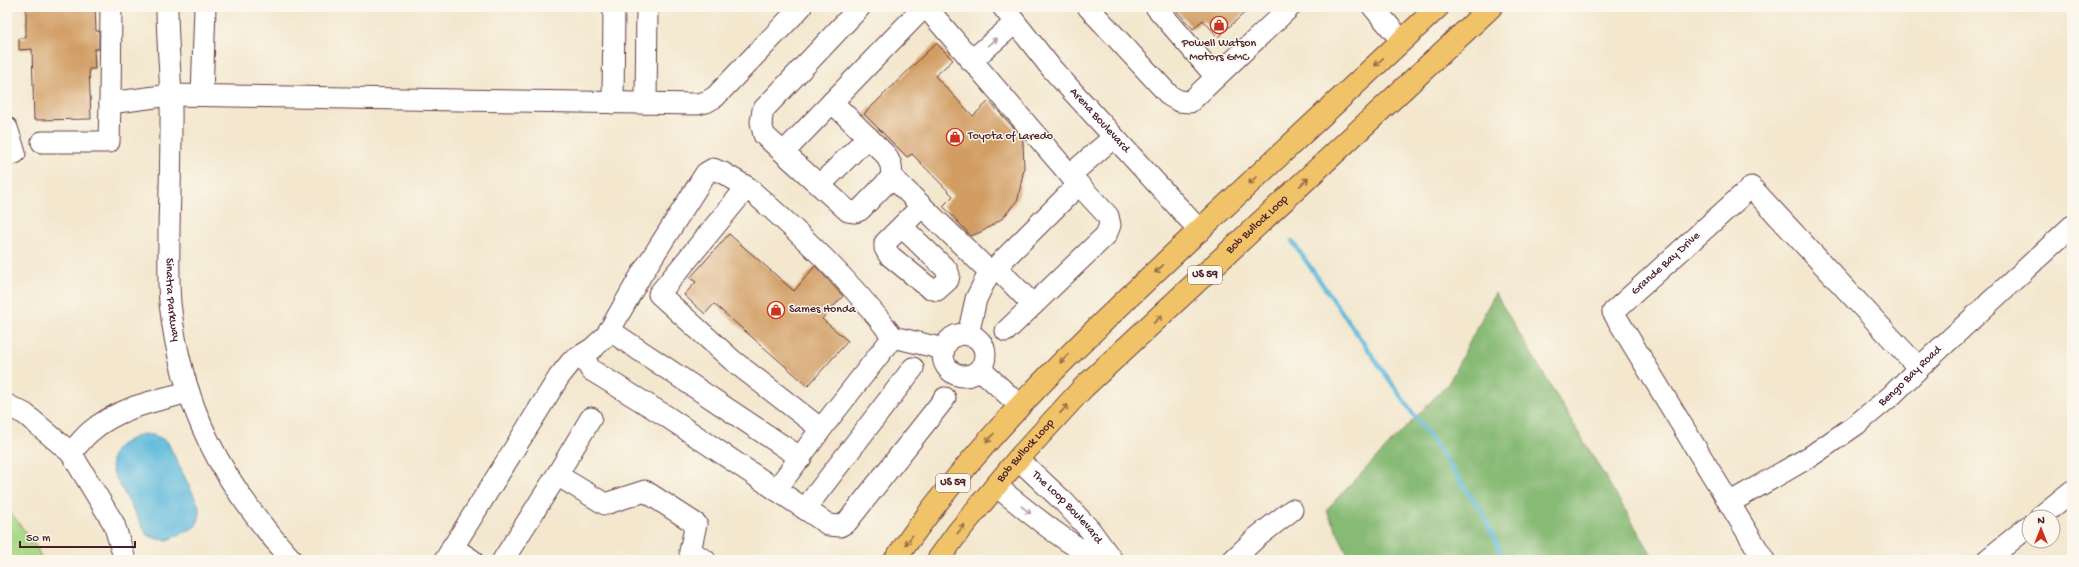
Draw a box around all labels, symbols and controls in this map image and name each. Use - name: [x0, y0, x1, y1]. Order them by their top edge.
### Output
- shop icon: Powell Watson Motors GMC: [1209, 15, 1229, 35]
- one-way arrow: [988, 37, 998, 46]
- place label: Powell Watson Motors GMC: [1181, 37, 1257, 65]
- one-way arrow: [1374, 58, 1384, 67]
- street label: Arena Boulevard: [1066, 85, 1133, 157]
- shop icon: Toyota of Laredo: [945, 127, 965, 147]
- place label: Toyota of Laredo: [967, 130, 1053, 144]
- one-way arrow: [1249, 175, 1259, 184]
- one-way arrow: [1299, 177, 1309, 187]
- street label: Bob Bullock Loop: [1223, 193, 1292, 258]
- street label: Grande Bay Drive: [1629, 229, 1704, 299]
- street label: Sinatra Parkway: [162, 258, 183, 343]
- one-way arrow: [1154, 264, 1164, 273]
- road number: US 59: [1188, 266, 1222, 284]
- shop icon: Sames Honda: [766, 300, 786, 320]
- place label: Sames Honda: [789, 303, 856, 317]
- one-way arrow: [1153, 314, 1163, 324]
- street label: Bengo Bay Road: [1875, 343, 1945, 411]
- one-way arrow: [1059, 354, 1069, 364]
- one-way arrow: [1059, 404, 1069, 414]
- street label: Bob Bullock Loop: [994, 417, 1058, 487]
- one-way arrow: [985, 433, 994, 444]
- street label: The Loop Boulevard: [1028, 468, 1106, 548]
- road number: US 59: [936, 474, 970, 492]
- one-way arrow: [1021, 506, 1032, 515]
- north arrow: [2021, 509, 2061, 549]
- text: N: [2037, 515, 2045, 527]
- scale bar: [20, 523, 135, 549]
- one-way arrow: [957, 523, 966, 534]
- text: 50 m: [26, 532, 51, 546]
- one-way arrow: [905, 535, 913, 546]

